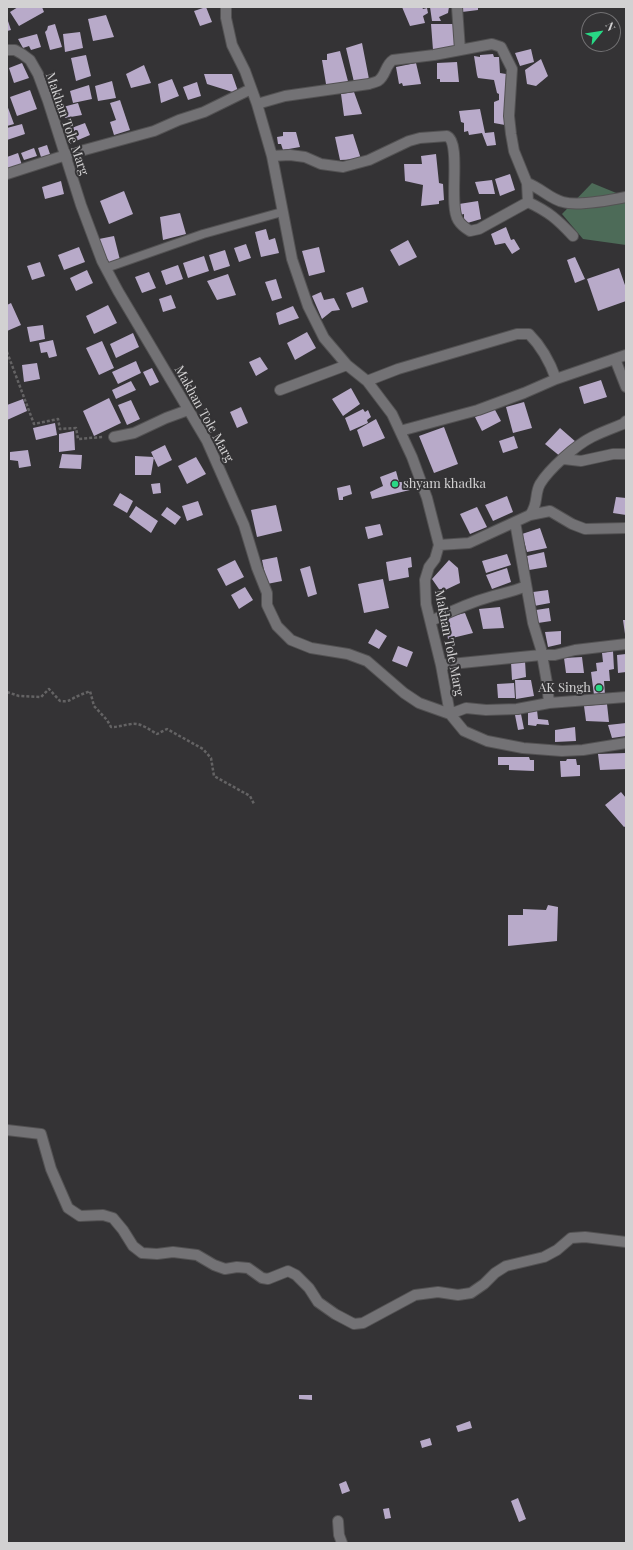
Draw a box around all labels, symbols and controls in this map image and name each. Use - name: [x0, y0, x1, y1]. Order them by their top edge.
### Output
- north arrow: [581, 12, 621, 52]
- text: N: [602, 19, 619, 33]
- street label: Makhan Tole Marg: [42, 70, 92, 178]
- street label: Makhan Tole Marg: [171, 363, 237, 465]
- place label: shyam khadka: [403, 476, 486, 492]
- marker: shyam khadka: [390, 479, 400, 489]
- street label: Makhan Tole Marg: [431, 589, 467, 697]
- place label: AK Singh: [538, 680, 591, 696]
- marker: AK Singh: [594, 683, 604, 693]

